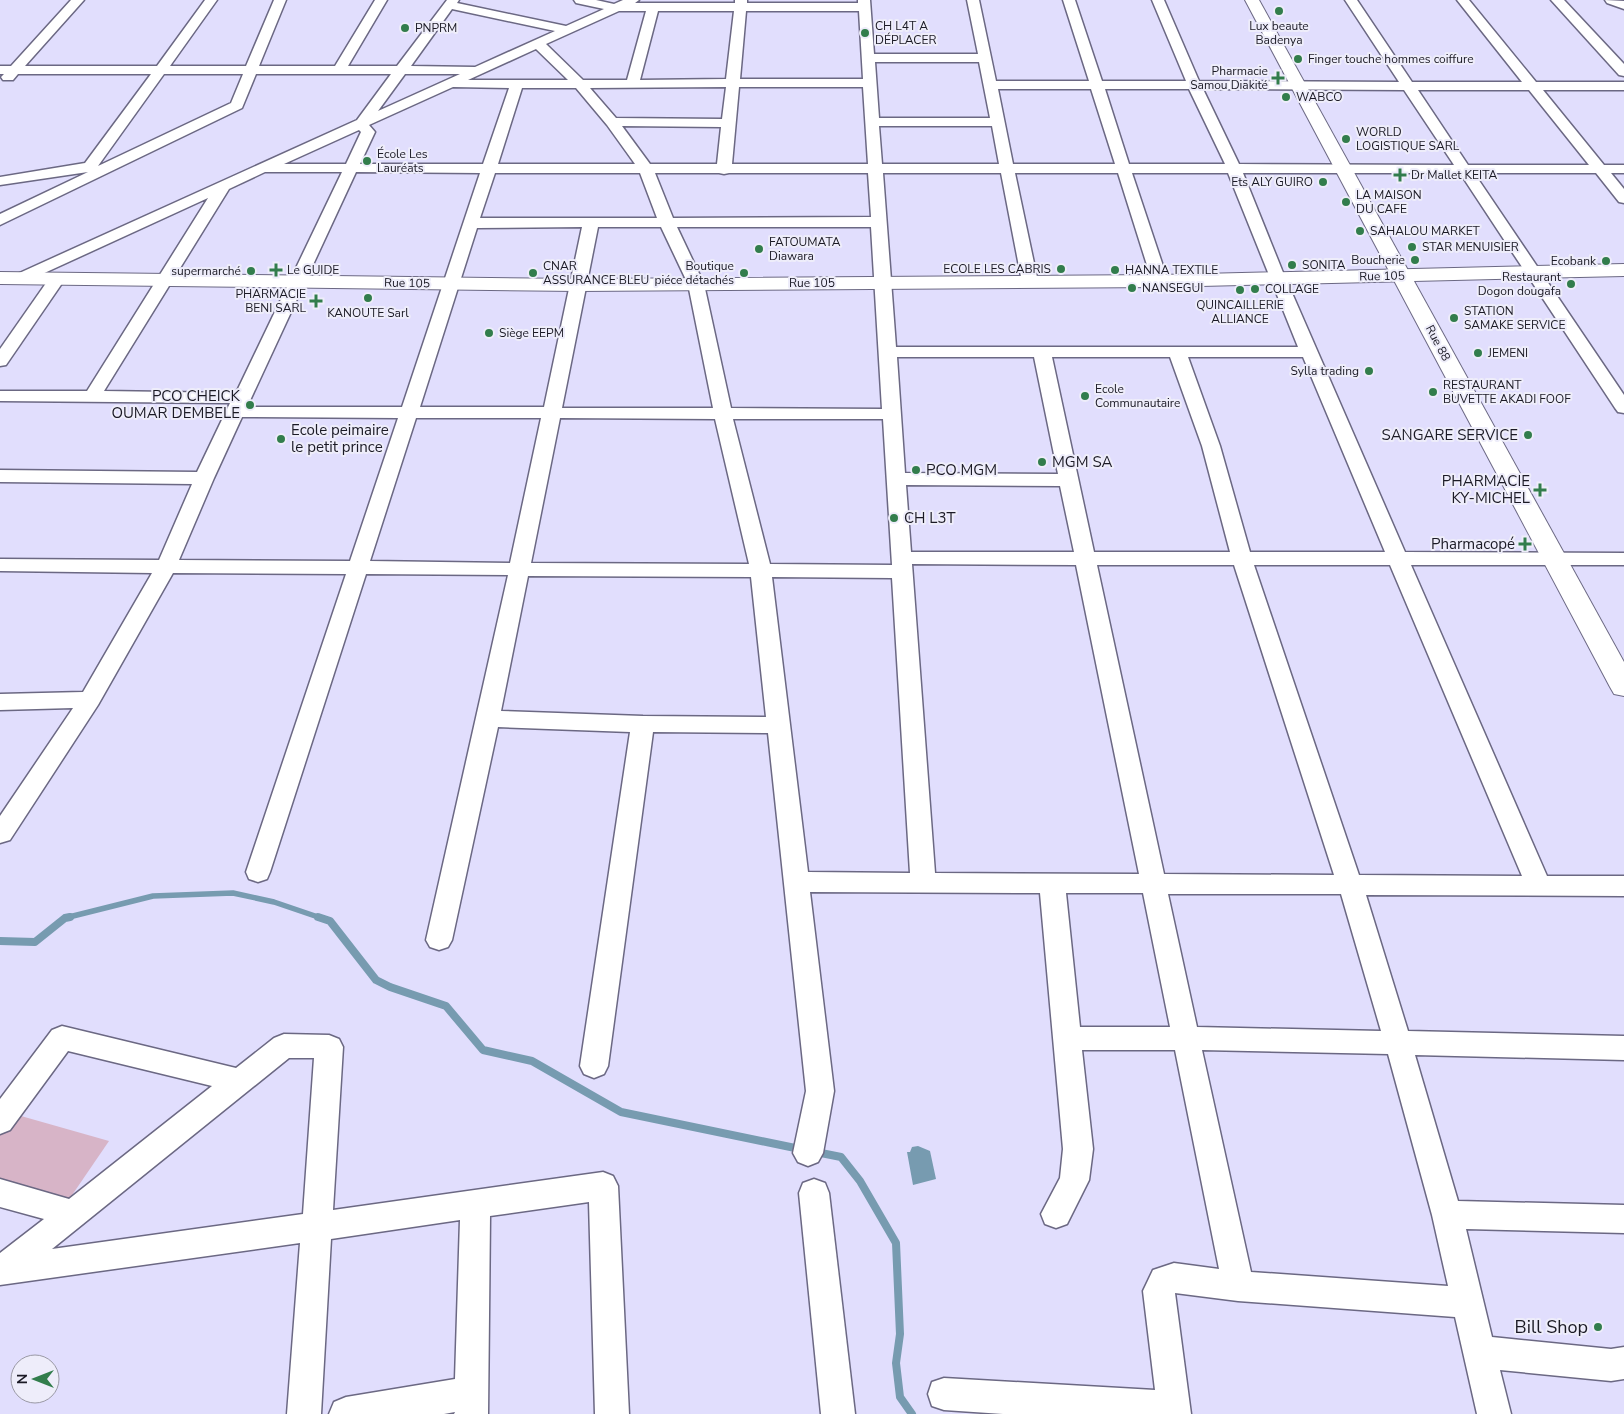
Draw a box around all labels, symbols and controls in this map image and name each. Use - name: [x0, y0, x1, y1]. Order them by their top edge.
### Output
- marker: Lux beaute Badenya: [1273, 5, 1285, 17]
- place label: CH L4T A DÉPLACER: [875, 18, 936, 48]
- place label: Lux beaute Badenya: [1249, 18, 1309, 48]
- place label: PNPRM: [415, 20, 457, 36]
- marker: PNPRM: [399, 22, 411, 34]
- marker: CH L4T A DÉPLACER: [859, 27, 871, 39]
- place label: Finger touche hommes coiffure: [1308, 51, 1474, 67]
- marker: Finger touche hommes coiffure: [1292, 53, 1304, 65]
- place label: Pharmacie Samou Diakité: [1190, 63, 1268, 93]
- marker: Pharmacie Samou Diakité: [1272, 72, 1284, 84]
- place label: WABCO: [1296, 89, 1342, 105]
- marker: WABCO: [1280, 91, 1292, 103]
- place label: WORLD LOGISTIQUE SARL: [1356, 124, 1460, 154]
- marker: WORLD LOGISTIQUE SARL: [1340, 133, 1352, 145]
- place label: École Les Lauréats: [377, 146, 428, 176]
- marker: École Les Lauréats: [361, 155, 373, 167]
- place label: Dr Mallet KEITA: [1411, 167, 1497, 183]
- marker: Dr Mallet KEITA: [1393, 168, 1407, 182]
- place label: Ets ALY GUIRO: [1231, 174, 1313, 190]
- marker: Ets ALY GUIRO: [1317, 176, 1329, 188]
- place label: LA MAISON DU CAFE: [1356, 187, 1422, 217]
- marker: LA MAISON DU CAFE: [1340, 196, 1352, 208]
- place label: SAHALOU MARKET: [1370, 223, 1480, 239]
- marker: SAHALOU MARKET: [1354, 225, 1366, 237]
- place label: FATOUMATA Diawara: [769, 234, 841, 264]
- place label: STAR MENUISIER: [1422, 239, 1519, 255]
- marker: STAR MENUISIER: [1406, 241, 1418, 253]
- marker: FATOUMATA Diawara: [753, 243, 765, 255]
- place label: Boucherie: [1351, 252, 1405, 268]
- place label: Ecobank: [1551, 253, 1597, 269]
- marker: Boucherie: [1409, 254, 1421, 266]
- marker: Ecobank: [1600, 255, 1612, 267]
- place label: SONITA: [1302, 257, 1346, 273]
- place label: CNAR ASSURANCE BLEU: [543, 258, 649, 288]
- place label: Boutique piéce détachés: [654, 258, 734, 288]
- marker: SONITA: [1286, 259, 1298, 271]
- place label: ECOLE LES CABRIS: [943, 261, 1051, 277]
- place label: Le GUIDE: [287, 262, 339, 278]
- place label: HANNA TEXTILE: [1125, 262, 1218, 278]
- place label: supermarché: [171, 263, 241, 279]
- marker: Le GUIDE: [269, 263, 283, 277]
- marker: ECOLE LES CABRIS: [1055, 263, 1067, 275]
- marker: HANNA TEXTILE: [1109, 264, 1121, 276]
- marker: supermarché: [245, 265, 257, 277]
- marker: CNAR ASSURANCE BLEU: [527, 267, 539, 279]
- marker: Boutique piéce détachés: [738, 267, 750, 279]
- street label: Rue 105: [1359, 268, 1405, 284]
- place label: Restaurant Dogon dougafa: [1478, 269, 1562, 299]
- street label: Rue 105: [384, 275, 430, 291]
- street label: Rue 105: [789, 275, 835, 291]
- marker: Restaurant Dogon dougafa: [1565, 278, 1577, 290]
- place label: NANSEGUI: [1142, 280, 1203, 296]
- place label: COLLAGE: [1265, 281, 1319, 297]
- marker: NANSEGUI: [1126, 282, 1138, 294]
- marker: COLLAGE: [1249, 283, 1261, 295]
- marker: QUINCAILLERIE ALLIANCE: [1234, 284, 1246, 296]
- place label: PHARMACIE BENI SARL: [235, 286, 306, 316]
- marker: KANOUTE Sarl: [362, 292, 374, 304]
- marker: PHARMACIE BENI SARL: [310, 295, 322, 307]
- place label: QUINCAILLERIE ALLIANCE: [1196, 297, 1284, 327]
- place label: STATION SAMAKE SERVICE: [1464, 303, 1565, 333]
- place label: KANOUTE Sarl: [327, 305, 409, 321]
- marker: STATION SAMAKE SERVICE: [1448, 312, 1460, 324]
- street label: Rue 88: [1422, 322, 1454, 364]
- place label: Siège EEPM: [499, 325, 564, 341]
- marker: Siège EEPM: [483, 327, 495, 339]
- place label: JEMENI: [1487, 345, 1528, 361]
- marker: JEMENI: [1472, 347, 1484, 359]
- place label: Sylla trading: [1291, 363, 1359, 379]
- marker: Sylla trading: [1363, 365, 1375, 377]
- place label: RESTAURANT BUVETTE AKADI FOOF: [1443, 377, 1571, 407]
- place label: Ecole Communautaire: [1095, 381, 1180, 411]
- place label: PCO CHEICK OUMAR DEMBELE: [111, 386, 241, 423]
- marker: RESTAURANT BUVETTE AKADI FOOF: [1427, 386, 1439, 398]
- marker: Ecole Communautaire: [1079, 390, 1091, 402]
- marker: PCO CHEICK OUMAR DEMBELE: [244, 399, 256, 411]
- place label: Ecole peimaire le petit prince: [291, 420, 389, 457]
- place label: SANGARE SERVICE: [1381, 425, 1518, 445]
- marker: SANGARE SERVICE: [1522, 429, 1534, 441]
- marker: Ecole peimaire le petit prince: [275, 433, 287, 445]
- place label: MGM SA: [1052, 452, 1113, 472]
- marker: MGM SA: [1036, 456, 1048, 468]
- place label: PCO MGM: [926, 460, 997, 480]
- marker: PCO MGM: [910, 464, 922, 476]
- place label: PHARMACIE KY-MICHEL: [1442, 471, 1530, 508]
- marker: PHARMACIE KY-MICHEL: [1534, 484, 1546, 496]
- place label: CH L3T: [904, 508, 956, 528]
- marker: CH L3T: [888, 512, 900, 524]
- place label: Pharmacopé: [1431, 534, 1515, 554]
- marker: Pharmacopé: [1519, 538, 1531, 550]
- place label: Bill Shop: [1515, 1315, 1588, 1339]
- marker: Bill Shop: [1592, 1321, 1604, 1333]
- north arrow: [10, 1354, 60, 1404]
- text: N: [13, 1374, 32, 1384]

